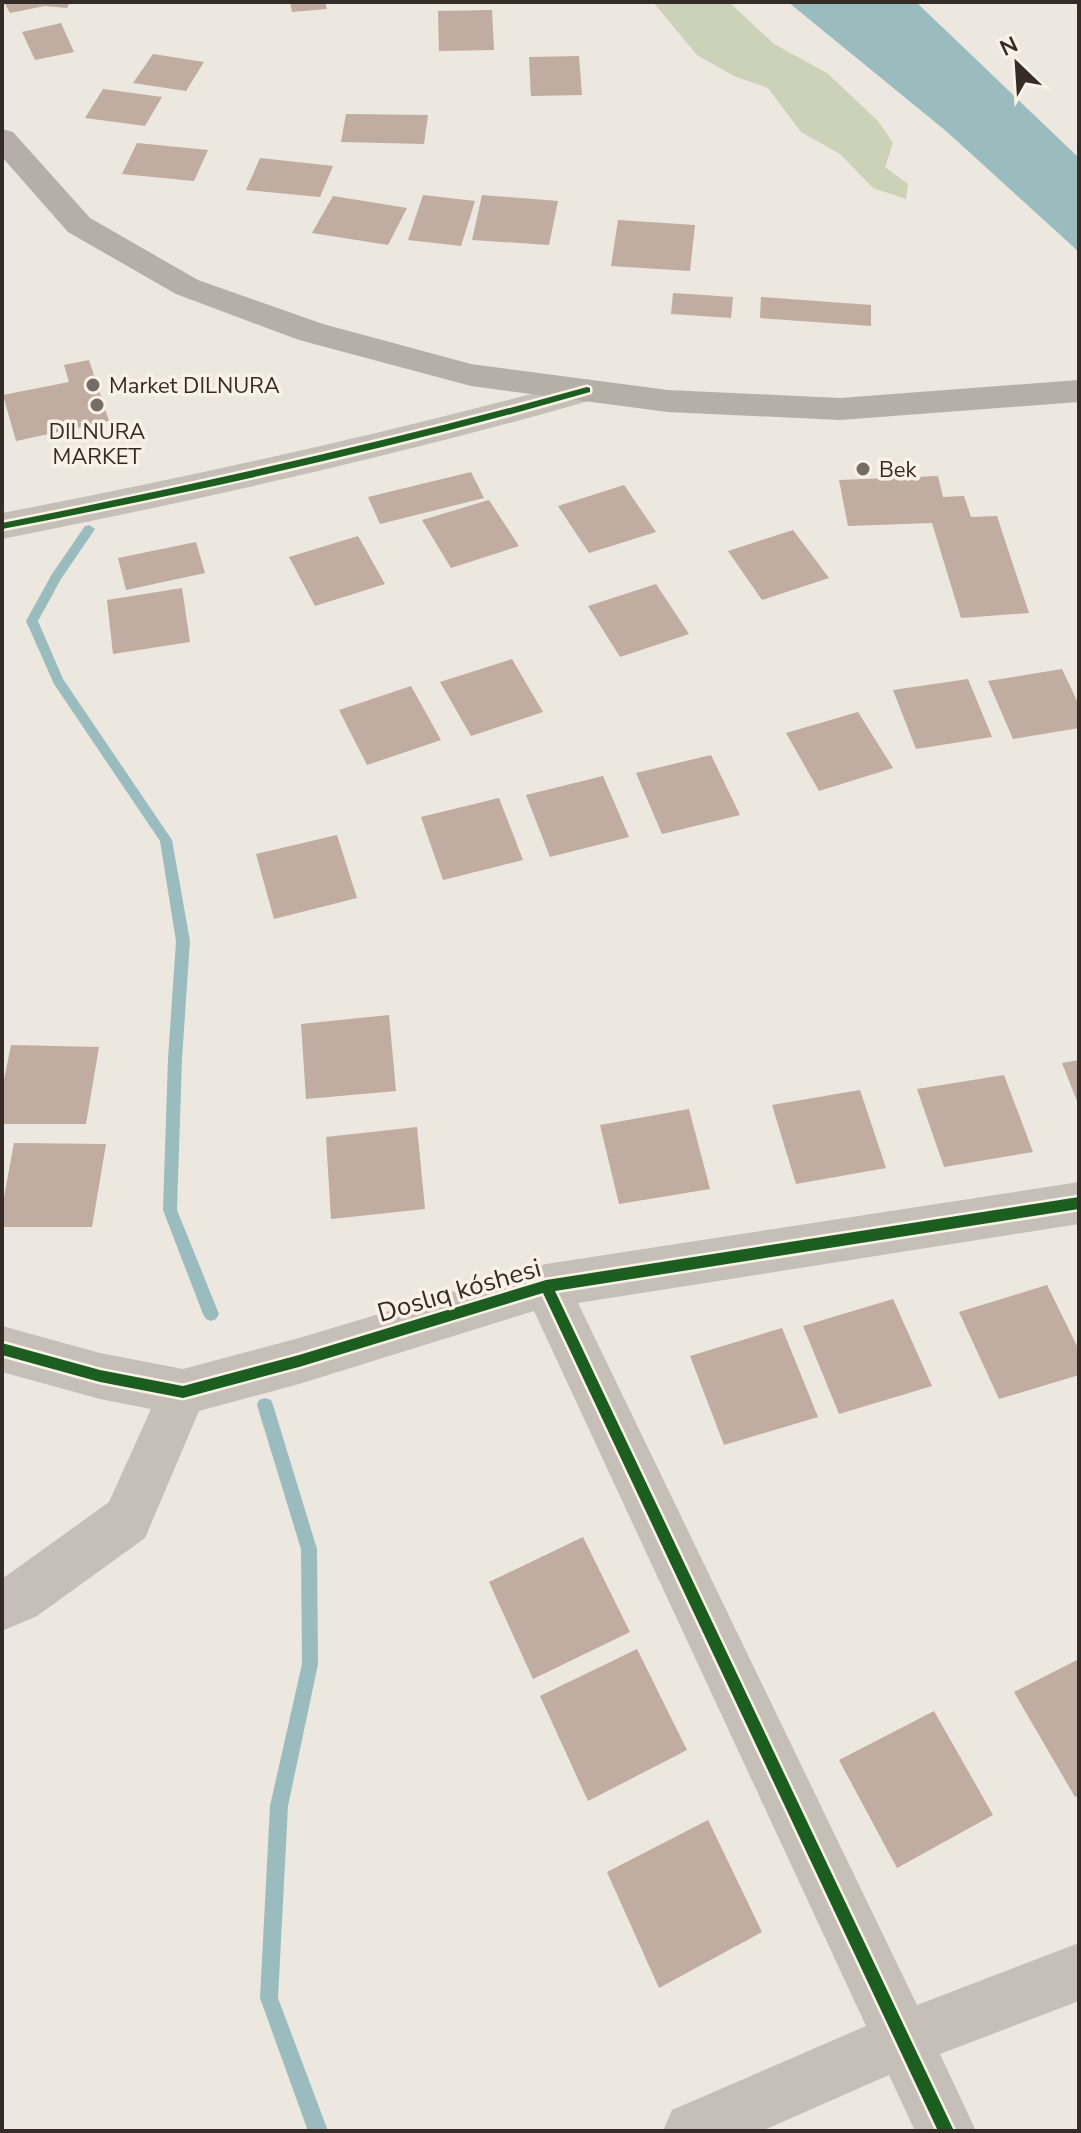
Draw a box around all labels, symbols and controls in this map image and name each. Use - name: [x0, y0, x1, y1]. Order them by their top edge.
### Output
- north arrow: [977, 24, 1057, 104]
- text: N: [995, 30, 1023, 64]
- place label: Market DILNURA: [109, 371, 280, 401]
- marker: Market DILNURA: [84, 376, 102, 394]
- marker: DILNURA MARKET: [88, 396, 106, 414]
- place label: DILNURA MARKET: [49, 417, 145, 472]
- place label: Bek: [879, 455, 918, 485]
- marker: Bek: [854, 460, 872, 478]
- street label: Doslıq kóshesi: [373, 1250, 545, 1331]

